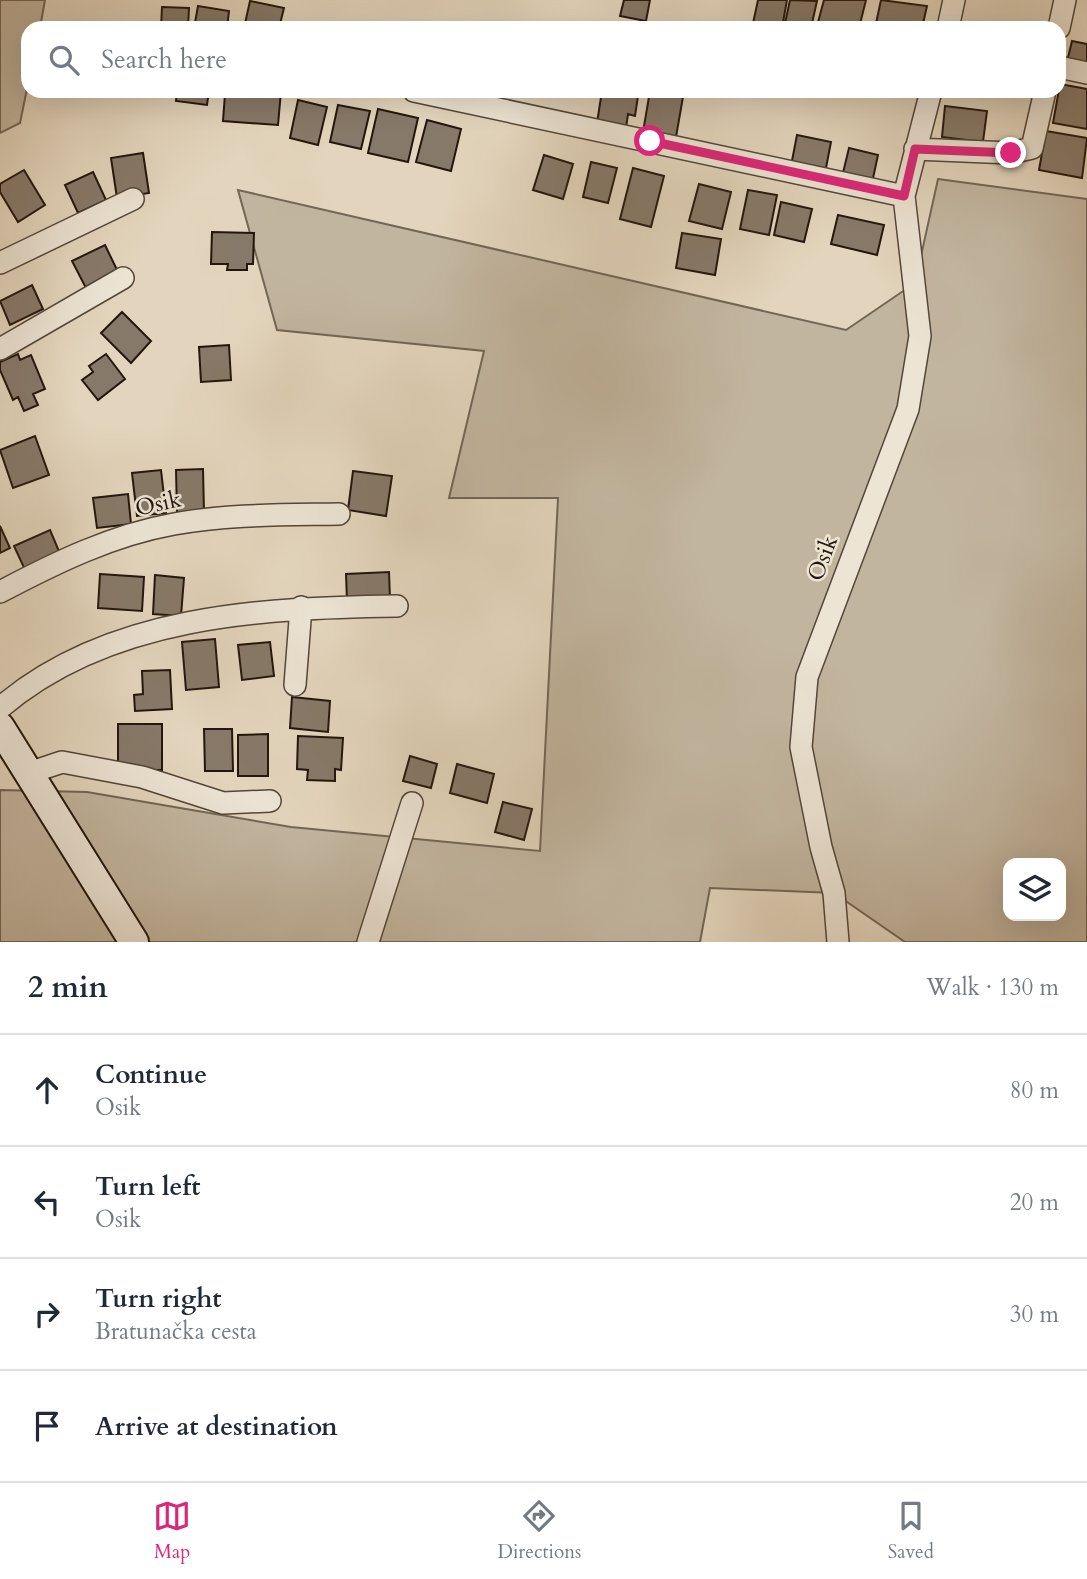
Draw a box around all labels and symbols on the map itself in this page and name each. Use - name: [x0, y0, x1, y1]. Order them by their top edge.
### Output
- route start: [634, 125, 665, 156]
- route end: [995, 137, 1026, 168]
- street label: Osik: [132, 483, 185, 523]
- street label: Osik: [800, 530, 845, 585]

